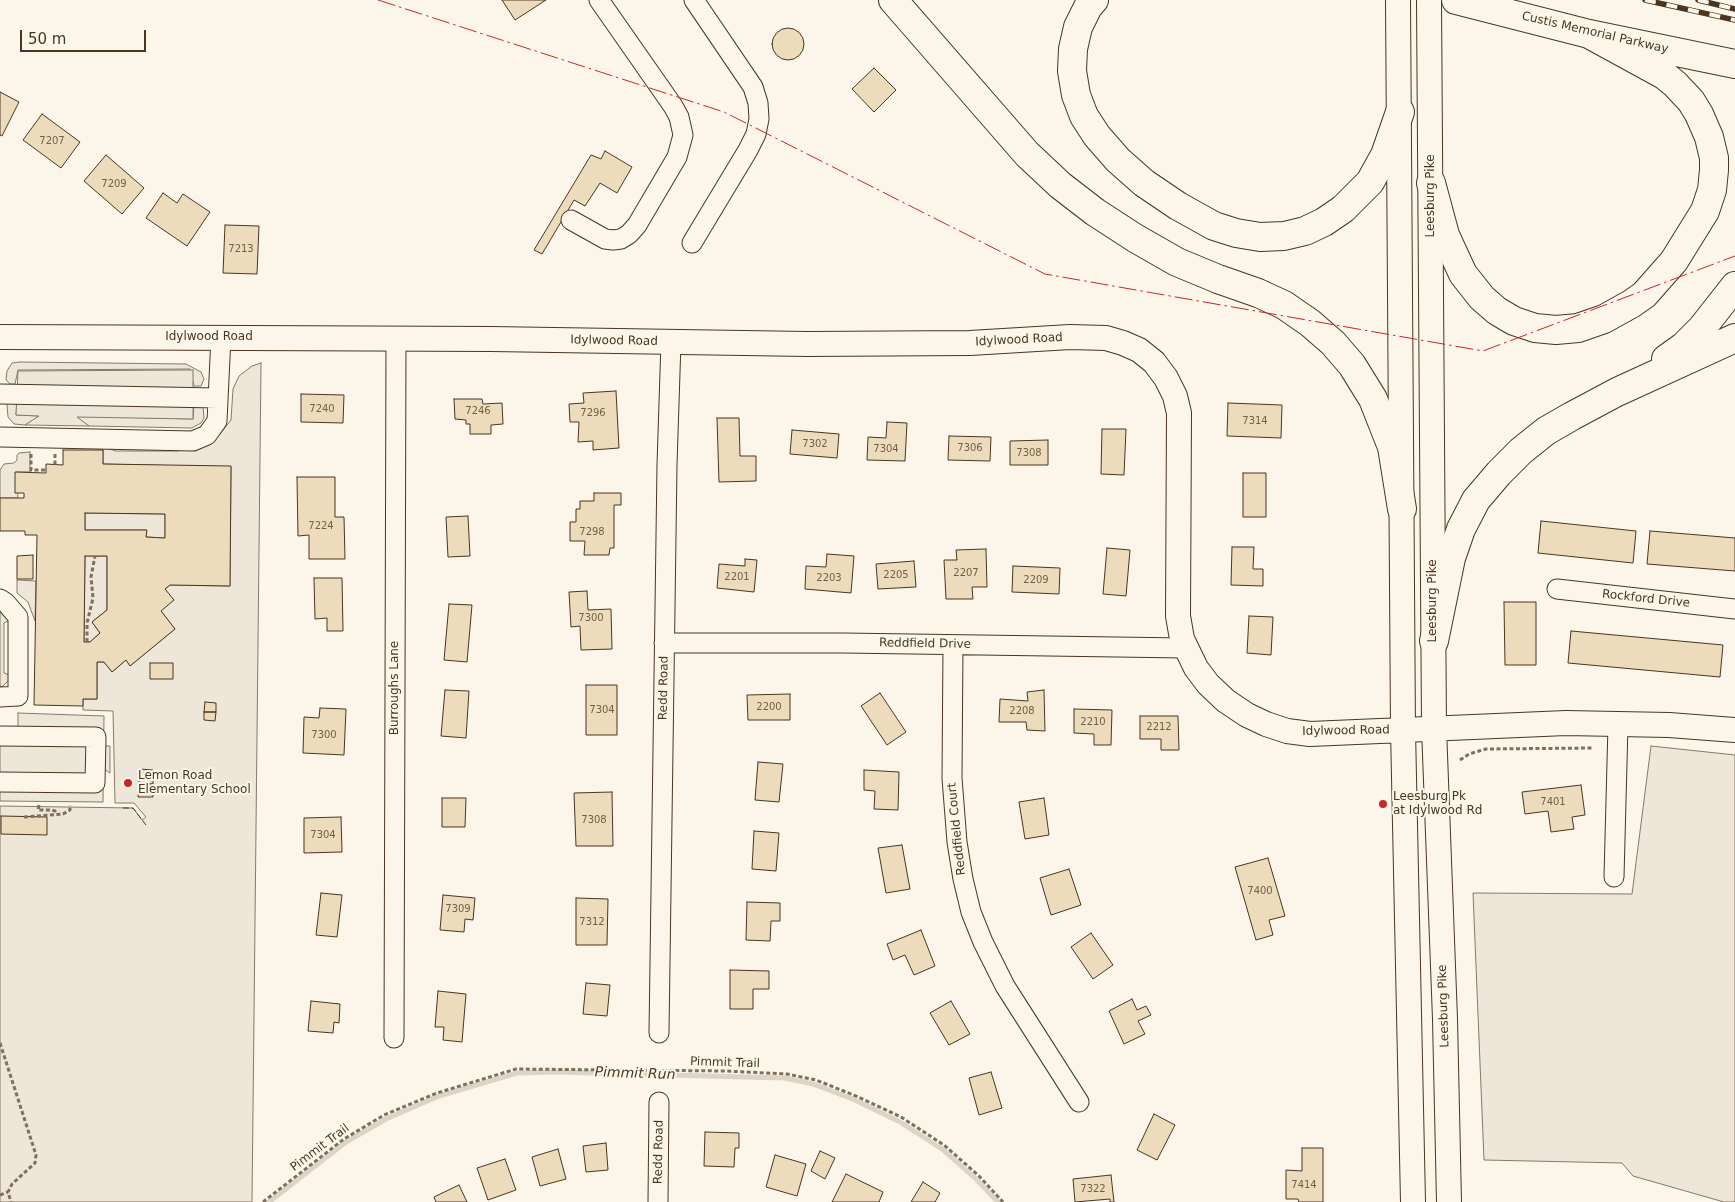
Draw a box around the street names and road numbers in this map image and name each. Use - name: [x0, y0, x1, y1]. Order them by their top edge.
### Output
- street label: Custis Memorial Parkway: [1520, 9, 1670, 57]
- street label: Leesburg Pike: [1424, 154, 1438, 238]
- street label: Idylwood Road: [165, 330, 253, 344]
- street label: Idylwood Road: [975, 331, 1063, 349]
- street label: Idylwood Road: [570, 333, 658, 349]
- street label: Leesburg Pike: [1426, 559, 1440, 643]
- street label: Rockford Drive: [1601, 587, 1691, 611]
- street label: Reddfield Drive: [879, 636, 971, 652]
- street label: Burroughs Lane: [388, 641, 402, 735]
- street label: Redd Road: [656, 656, 672, 720]
- street label: Idylwood Road: [1302, 723, 1390, 739]
- street label: Reddfield Court: [945, 782, 969, 876]
- street label: Leesburg Pike: [1435, 964, 1453, 1048]
- street label: Pimmit Trail: [690, 1055, 760, 1071]
- street label: Redd Road: [651, 1120, 667, 1184]
- street label: Pimmit Trail: [288, 1121, 352, 1175]

